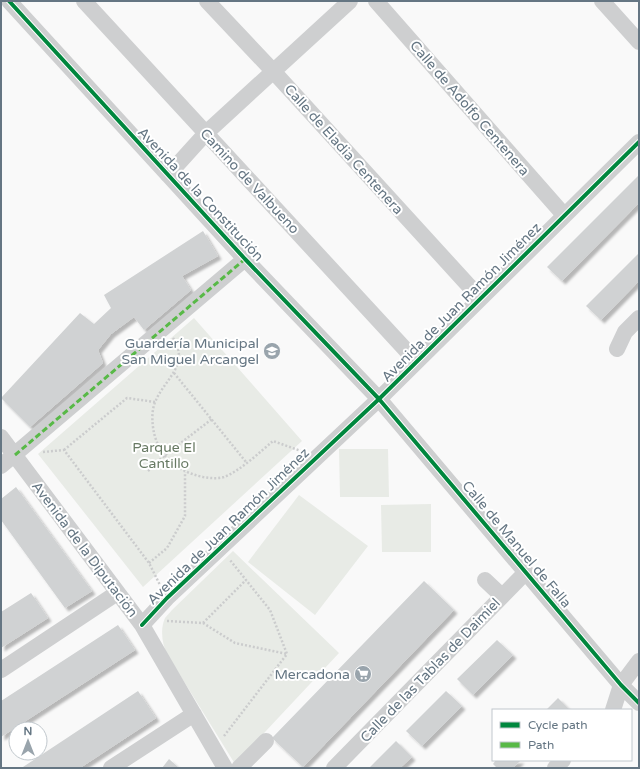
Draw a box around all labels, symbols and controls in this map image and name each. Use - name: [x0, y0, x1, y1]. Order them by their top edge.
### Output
- street label: Calle de Adolfo Centenera: [406, 37, 533, 179]
- street label: Calle de Eladia Centenera: [281, 81, 407, 218]
- street label: Avenida de la Constitución: [134, 124, 267, 265]
- street label: Camino de Valbueno: [196, 125, 303, 237]
- street label: Avenida de Juan Ramón Jiménez: [378, 219, 545, 386]
- place label: Guardería Municipal San Miguel Arcangel: [121, 335, 259, 368]
- school or university icon: Guardería Municipal San Miguel Arcangel: [262, 341, 282, 361]
- park label: Parque El Cantillo: [132, 439, 196, 472]
- street label: Avenida de Juan Ramón Jiménez: [144, 444, 313, 608]
- street label: Calle de Manuel de Falla: [459, 477, 575, 611]
- street label: Avenida de la Diputación: [28, 478, 141, 620]
- street label: Calle de las Tablas de Daimiel: [357, 595, 504, 746]
- supermarket icon: Mercadona: [353, 664, 373, 684]
- place label: Mercadona: [275, 666, 350, 683]
- legend: [492, 709, 632, 761]
- text: Cycle path: [528, 718, 587, 732]
- north arrow: [8, 721, 48, 761]
- text: N: [24, 725, 32, 738]
- text: Path: [528, 738, 554, 752]

